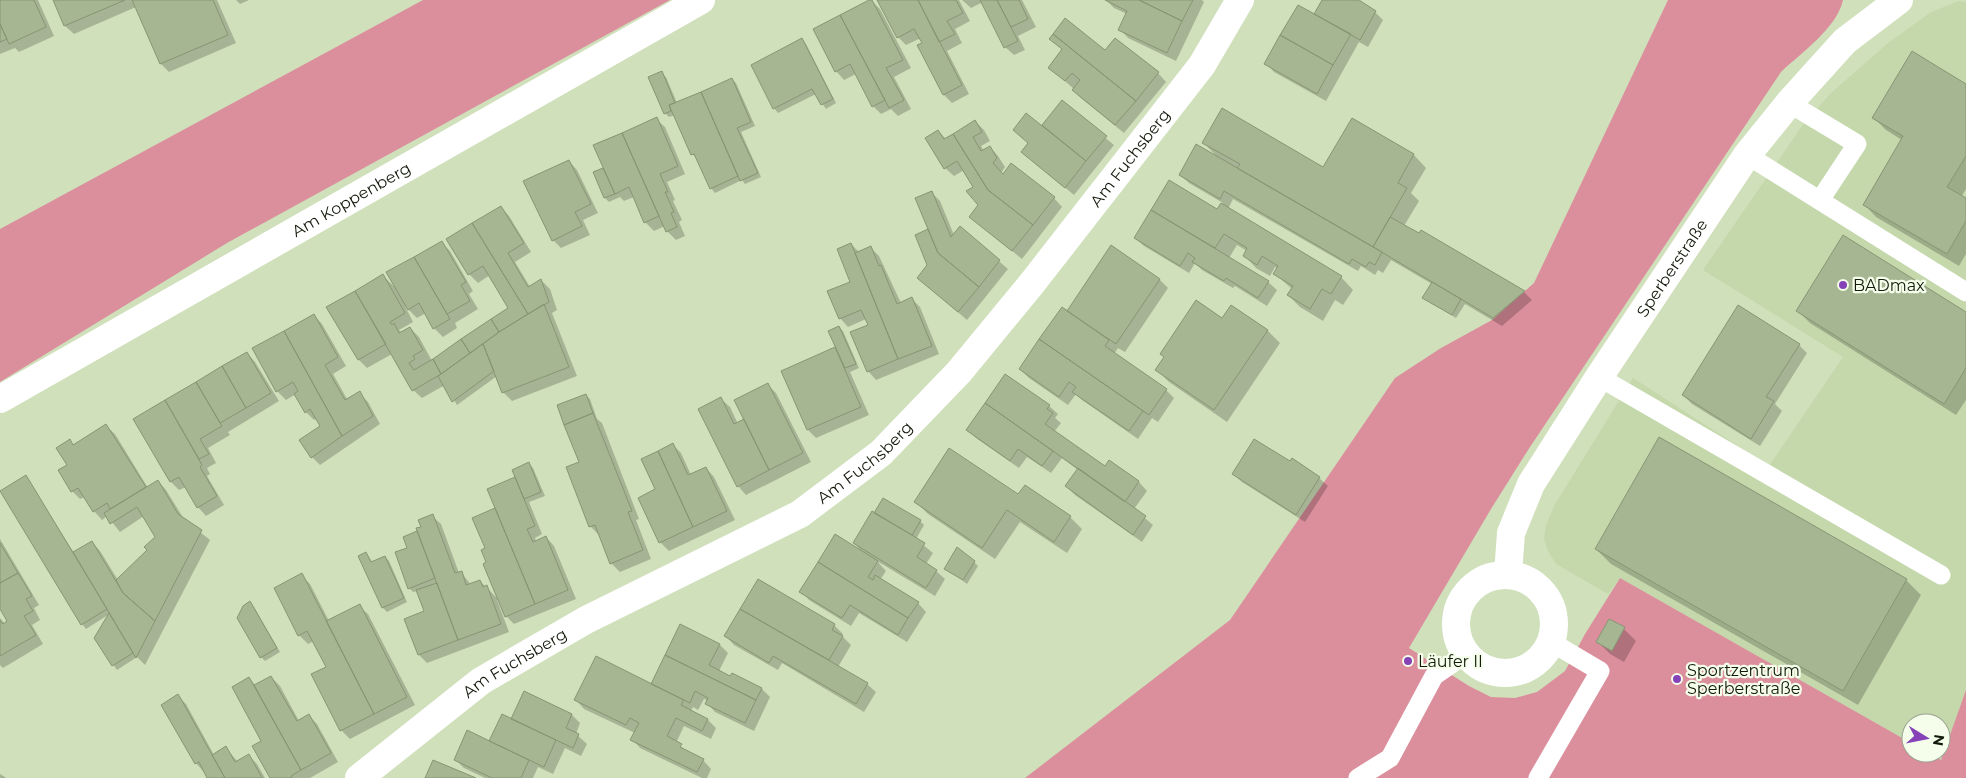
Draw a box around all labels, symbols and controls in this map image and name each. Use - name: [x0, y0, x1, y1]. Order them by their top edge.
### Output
- street label: Am Fuchsberg: [1086, 105, 1174, 210]
- street label: Am Koppenberg: [288, 158, 414, 240]
- street label: Sperberstraße: [1632, 215, 1711, 320]
- place label: BADmax: [1853, 276, 1925, 295]
- marker: BADmax: [1837, 279, 1849, 291]
- street label: Am Fuchsberg: [813, 417, 916, 507]
- street label: Am Fuchsberg: [459, 624, 570, 702]
- place label: Läufer II: [1418, 652, 1483, 671]
- marker: Läufer II: [1402, 655, 1414, 667]
- place label: Sportzentrum Sperberstraße: [1687, 661, 1800, 698]
- marker: Sportzentrum Sperberstraße: [1671, 673, 1683, 685]
- north arrow: [1901, 713, 1951, 763]
- text: N: [1929, 733, 1949, 747]

